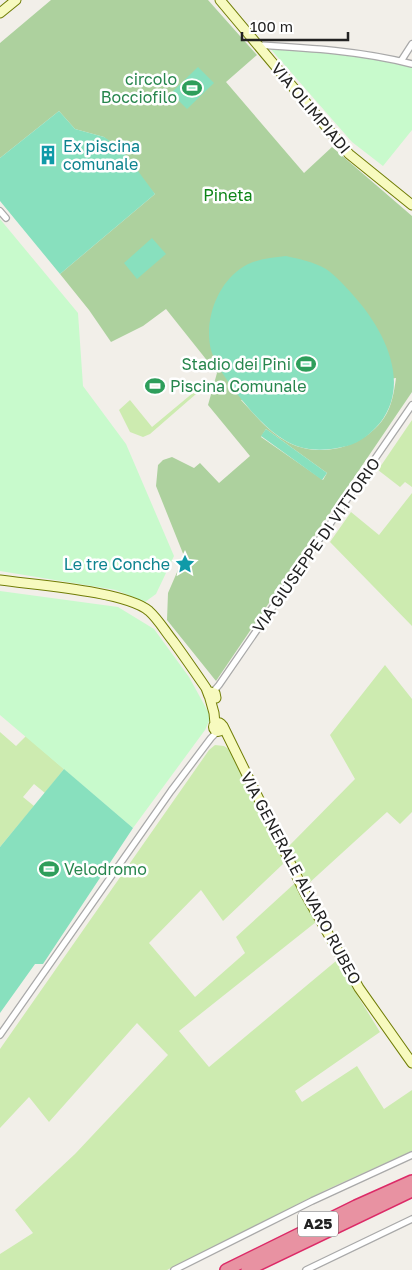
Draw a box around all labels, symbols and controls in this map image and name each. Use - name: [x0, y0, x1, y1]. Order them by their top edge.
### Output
- scale bar: [242, 10, 348, 42]
- text: 100 m: [250, 17, 293, 35]
- street label: VIA OLIMPIADI: [267, 58, 355, 158]
- place label: circolo Bocciofilo: [101, 69, 177, 107]
- sports icon: circolo Bocciofilo: [181, 77, 203, 99]
- place label: Ex piscina comunale: [63, 136, 140, 174]
- building icon: Ex piscina comunale: [37, 144, 59, 166]
- park label: Pineta: [203, 185, 253, 205]
- sports icon: Stadio dei Pini: [295, 353, 317, 375]
- place label: Stadio dei Pini: [182, 354, 291, 374]
- sports icon: Piscina Comunale: [144, 375, 166, 397]
- place label: Piscina Comunale: [170, 376, 307, 396]
- street label: VIA GIUSEPPE DI VITTORIO: [248, 454, 384, 636]
- place icon: Le tre Conche: [174, 553, 196, 575]
- place label: Le tre Conche: [64, 554, 170, 574]
- street label: VIA GENERALE ALVARO RUBEO: [236, 768, 366, 988]
- sports icon: Velodromo: [38, 858, 60, 880]
- place label: Velodromo: [64, 859, 147, 879]
- road number: A25: [298, 1212, 338, 1236]

